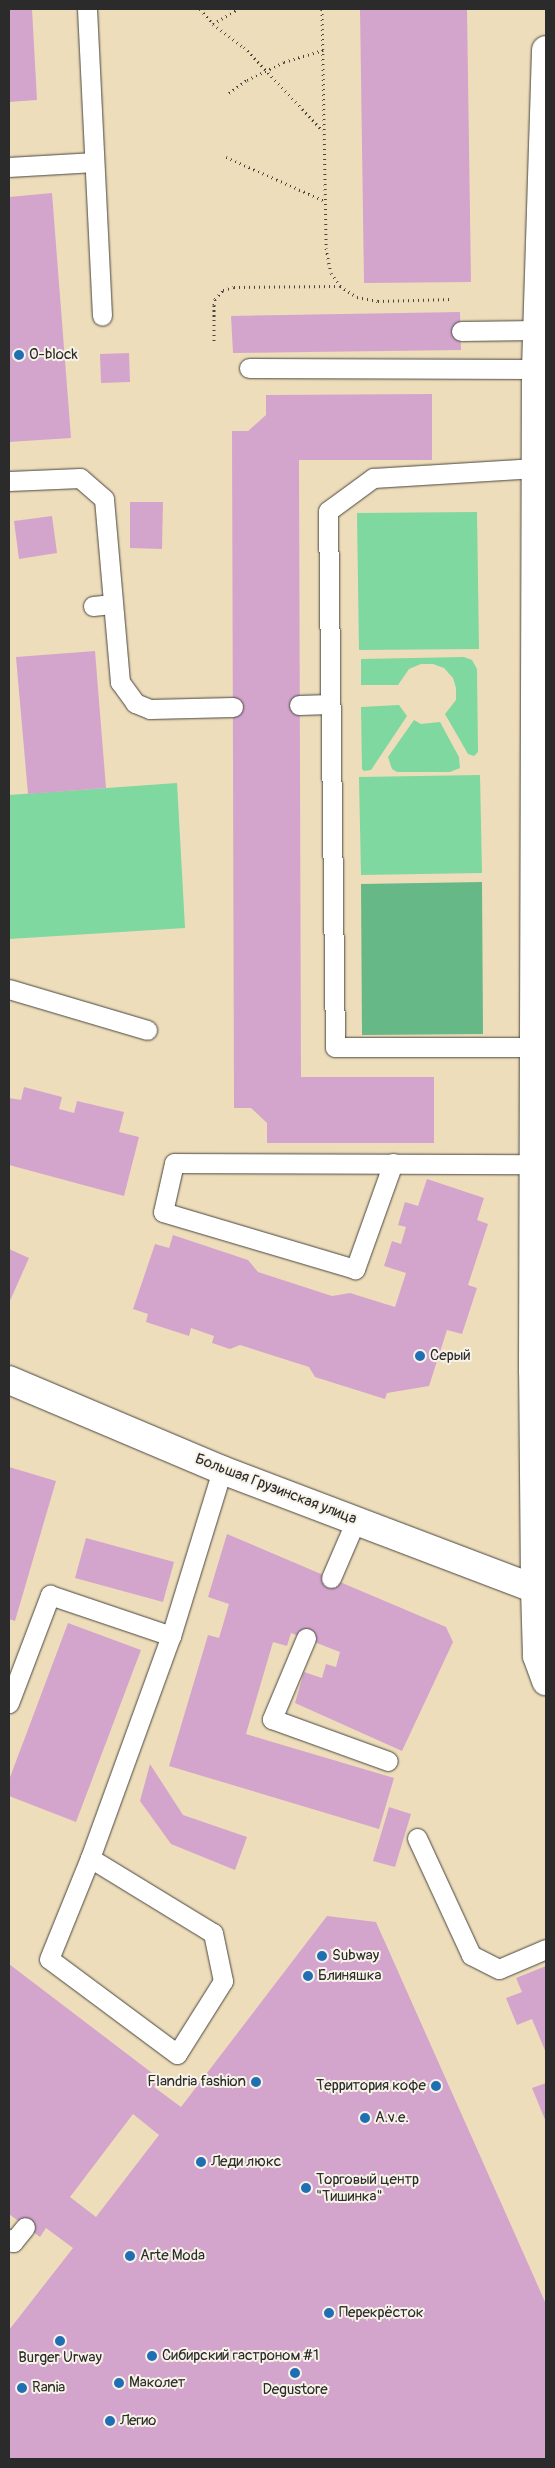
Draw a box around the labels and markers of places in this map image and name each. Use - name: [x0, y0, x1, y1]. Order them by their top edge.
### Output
- place label: O-block: [29, 346, 78, 364]
- marker: O-block: [13, 349, 25, 361]
- place label: Серый: [430, 1347, 471, 1365]
- marker: Серый: [414, 1350, 426, 1362]
- place label: Subway: [332, 1947, 379, 1965]
- marker: Subway: [316, 1950, 328, 1962]
- place label: Блиняшка: [318, 1967, 381, 1985]
- marker: Блиняшка: [302, 1970, 314, 1982]
- place label: Flandria fashion: [147, 2073, 246, 2091]
- marker: Flandria fashion: [250, 2076, 262, 2088]
- place label: Территория кофе: [316, 2077, 426, 2095]
- marker: Территория кофе: [430, 2080, 442, 2092]
- place label: A.v.e.: [375, 2109, 409, 2127]
- marker: A.v.e.: [359, 2112, 371, 2124]
- place label: Леди люкс: [211, 2153, 281, 2171]
- marker: Леди люкс: [195, 2156, 207, 2168]
- place label: Торговый центр "Тишинка": [316, 2170, 419, 2205]
- marker: Торговый центр "Тишинка": [300, 2182, 312, 2194]
- place label: Arte Moda: [140, 2247, 205, 2265]
- marker: Arte Moda: [124, 2250, 136, 2262]
- place label: Перекрёсток: [339, 2304, 423, 2322]
- marker: Перекрёсток: [323, 2307, 335, 2319]
- marker: Burger Urway: [54, 2335, 66, 2347]
- place label: Сибирский гастроном #1: [162, 2347, 319, 2365]
- place label: Burger Urway: [18, 2349, 102, 2367]
- marker: Сибирский гастроном #1: [146, 2350, 158, 2362]
- marker: Degustore: [289, 2367, 301, 2379]
- place label: Маколет: [129, 2374, 185, 2392]
- marker: Маколет: [113, 2377, 125, 2389]
- place label: Rania: [32, 2379, 65, 2397]
- place label: Degustore: [262, 2381, 328, 2399]
- marker: Rania: [16, 2382, 28, 2394]
- place label: Легио: [120, 2412, 156, 2430]
- marker: Легио: [104, 2415, 116, 2427]

